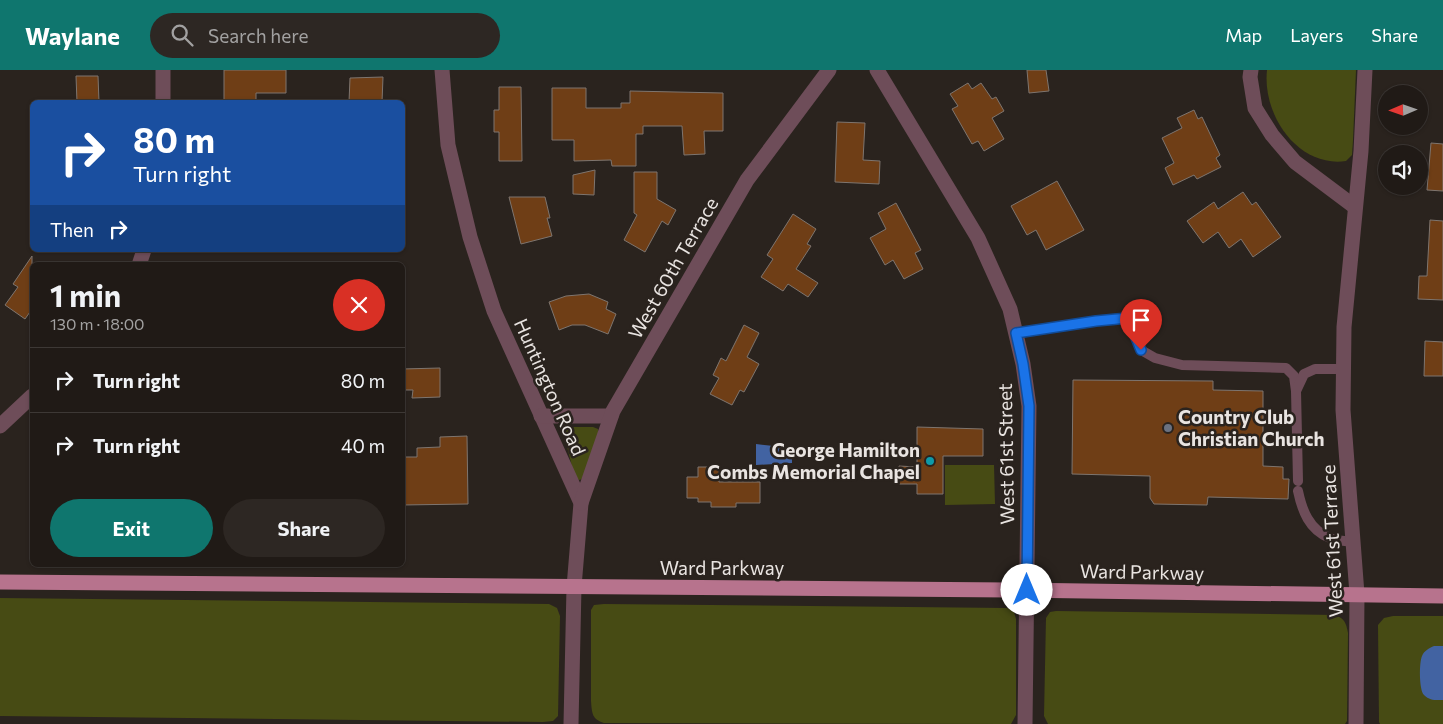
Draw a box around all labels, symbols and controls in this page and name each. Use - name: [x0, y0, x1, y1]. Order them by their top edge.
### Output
- search box: [150, 13, 500, 58]
- text: Waylane: [25, 21, 120, 50]
- icon: search: [168, 21, 196, 49]
- text: Search here: [208, 24, 308, 47]
- text: Map: [1225, 24, 1262, 46]
- text: Layers: [1290, 24, 1343, 46]
- text: Share: [1371, 24, 1418, 46]
- north arrow: [1378, 85, 1428, 135]
- map controls: [1378, 85, 1428, 195]
- text: 80 m: [133, 117, 215, 160]
- icon: right: [50, 120, 115, 185]
- button: sound: [1378, 145, 1428, 195]
- text: Turn right: [133, 160, 231, 187]
- street label: West 60th Terrace: [623, 193, 722, 343]
- icon: right: [104, 215, 132, 243]
- text: Then: [50, 218, 94, 241]
- text: 1 min: [50, 276, 121, 313]
- button: close: [333, 279, 385, 331]
- pin: [1120, 299, 1162, 350]
- icon: arrive: [1127, 306, 1155, 334]
- text: 130 m · 18:00: [50, 314, 145, 333]
- street label: Huntington Road: [510, 315, 591, 459]
- icon: right: [50, 366, 78, 394]
- text: Turn right: [93, 369, 180, 392]
- text: 80 m: [341, 369, 385, 392]
- street label: West 61st Street: [993, 383, 1018, 525]
- place label: Country Club Christian Church: [1178, 405, 1324, 450]
- marker: Country Club Christian Church: [1162, 422, 1174, 434]
- icon: right: [50, 431, 78, 459]
- text: Turn right: [93, 434, 180, 457]
- text: 40 m: [341, 434, 385, 457]
- place label: George Hamilton Combs Memorial Chapel: [707, 438, 920, 483]
- marker: George Hamilton Combs Memorial Chapel: [924, 455, 936, 467]
- street label: West 61st Terrace: [1316, 464, 1347, 618]
- button: Exit: [50, 499, 213, 557]
- button: Share: [223, 499, 385, 557]
- street label: Ward Parkway: [660, 556, 784, 579]
- street label: Ward Parkway: [1080, 559, 1205, 584]
- position arrow: [1000, 563, 1052, 615]

